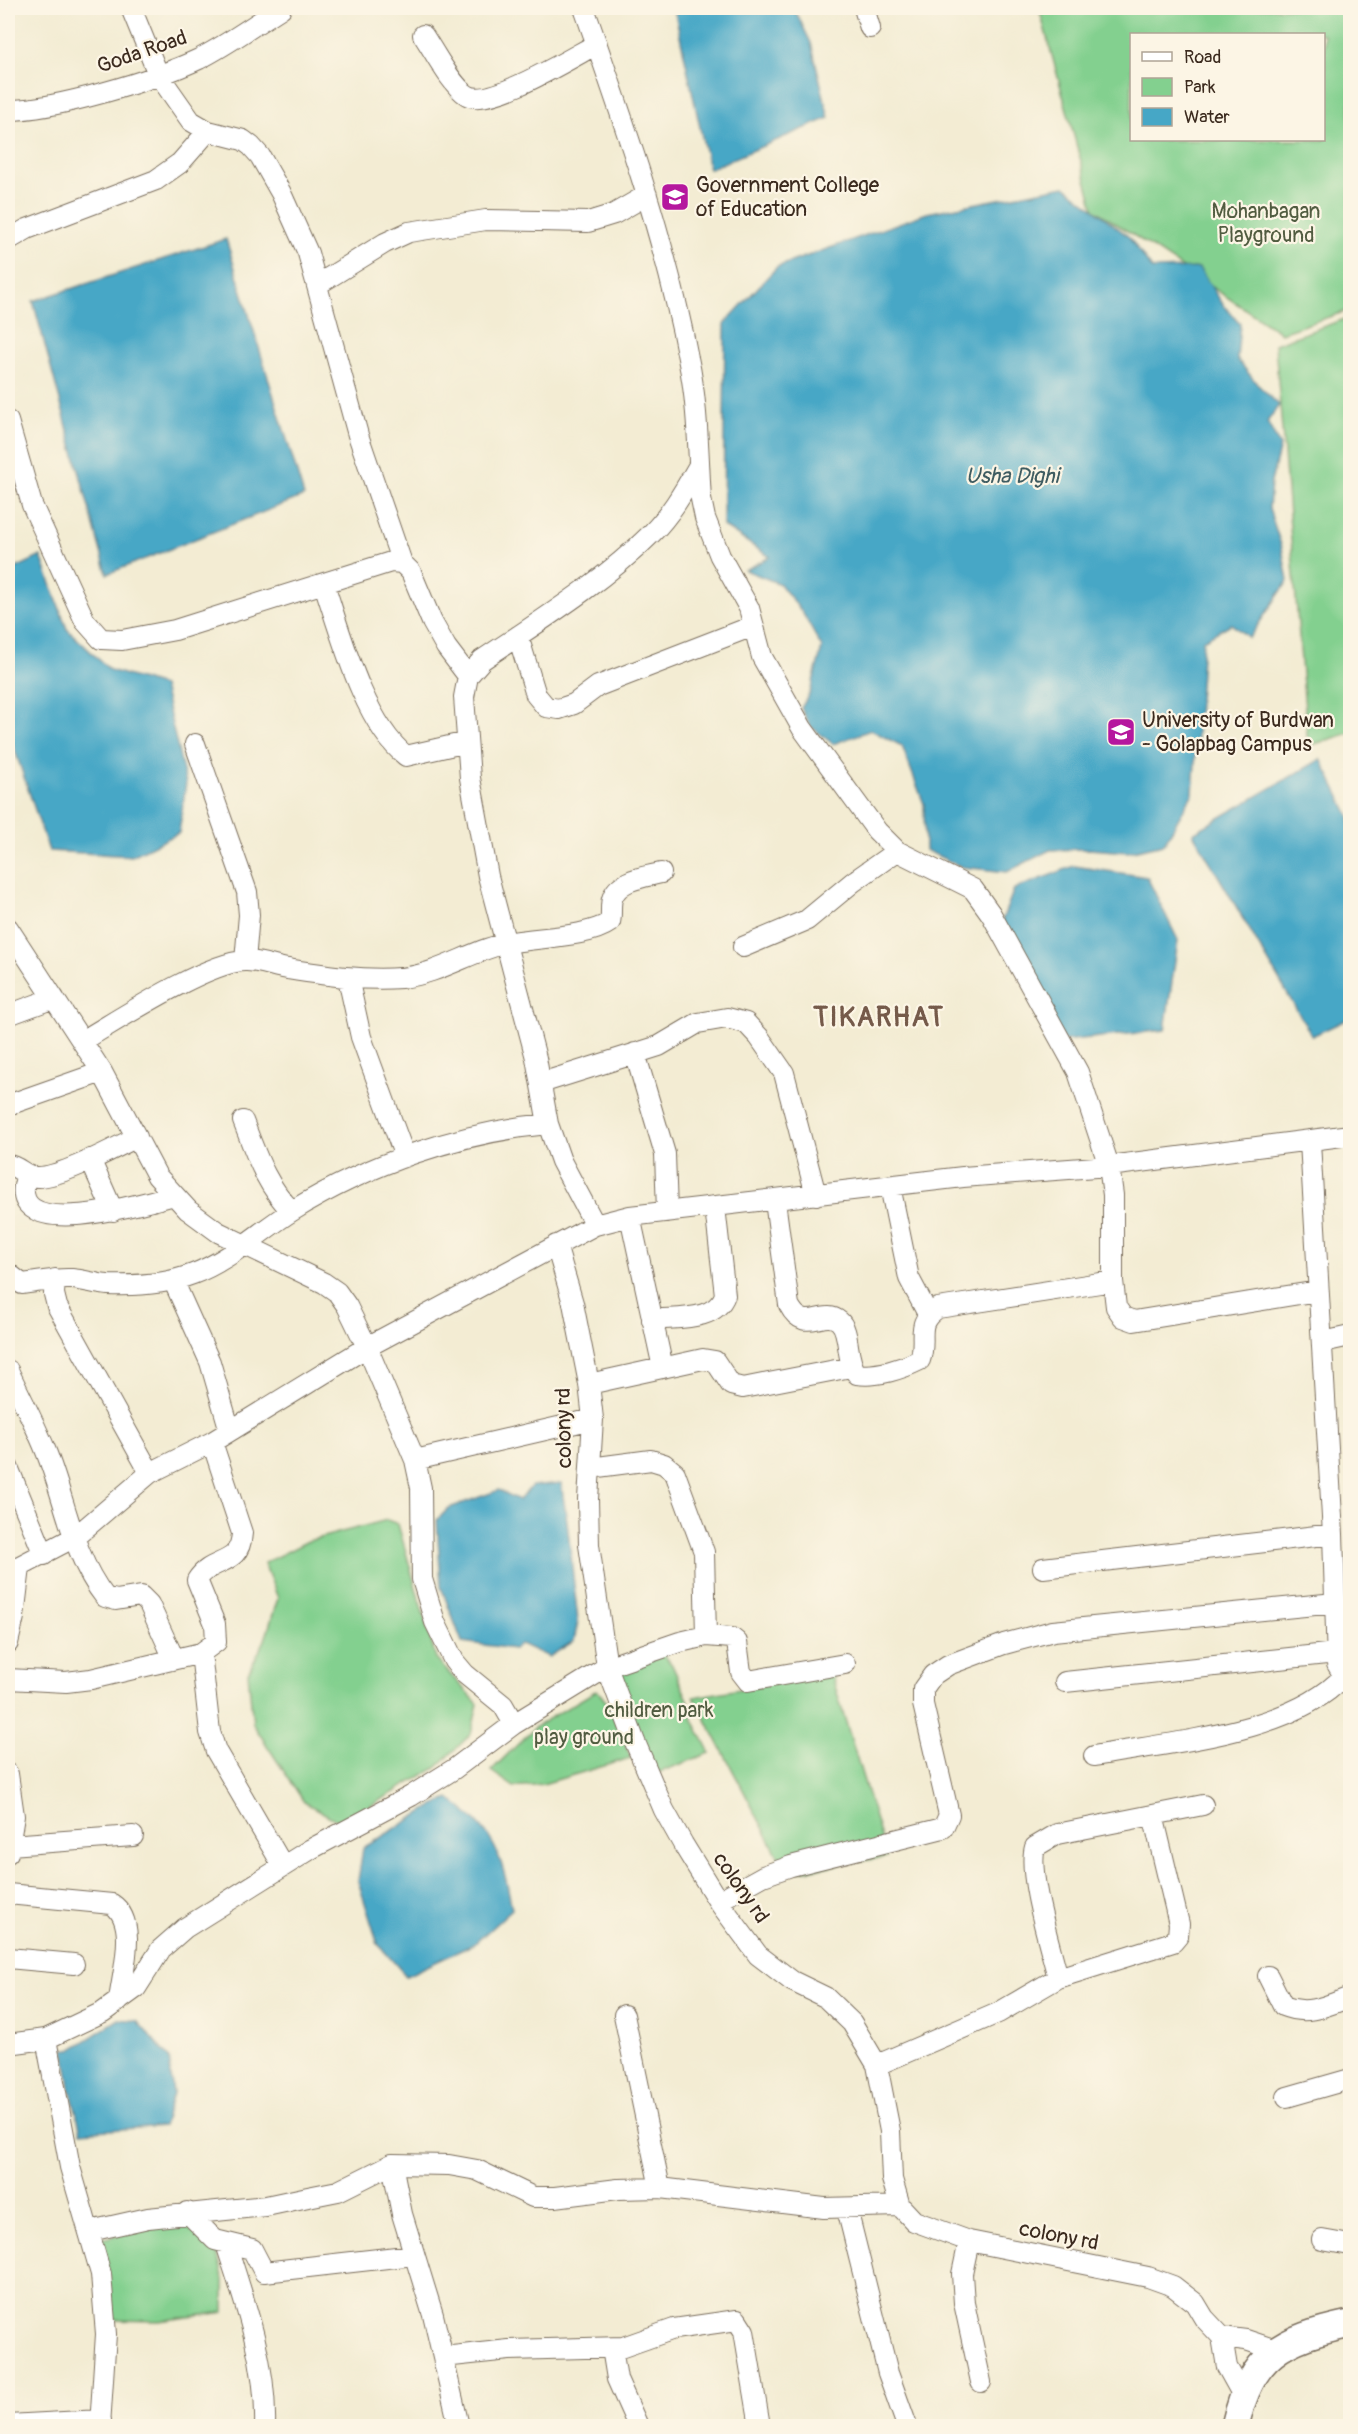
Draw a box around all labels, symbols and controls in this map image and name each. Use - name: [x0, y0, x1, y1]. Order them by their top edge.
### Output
- street label: Goda Road: [93, 24, 191, 80]
- legend: [1130, 33, 1325, 141]
- text: Road: [1184, 46, 1221, 69]
- text: Park: [1184, 76, 1216, 99]
- text: Water: [1184, 106, 1230, 129]
- place label: Government College of Education: [696, 172, 880, 223]
- school or university icon: Government College of Education: [659, 181, 691, 213]
- park label: Mohanbagan Playground: [1212, 198, 1320, 249]
- water label: Usha Dighi: [965, 462, 1062, 490]
- place label: University of Burdwan - Golapbag Campus: [1142, 707, 1334, 758]
- school or university icon: University of Burdwan - Golapbag Campus: [1105, 716, 1137, 748]
- district label: TIKARHAT: [812, 1001, 945, 1034]
- street label: colony rd: [550, 1388, 578, 1468]
- park label: children park: [604, 1697, 714, 1724]
- park label: play ground: [534, 1724, 634, 1751]
- street label: colony rd: [707, 1847, 775, 1929]
- street label: colony rd: [1017, 2215, 1101, 2257]

